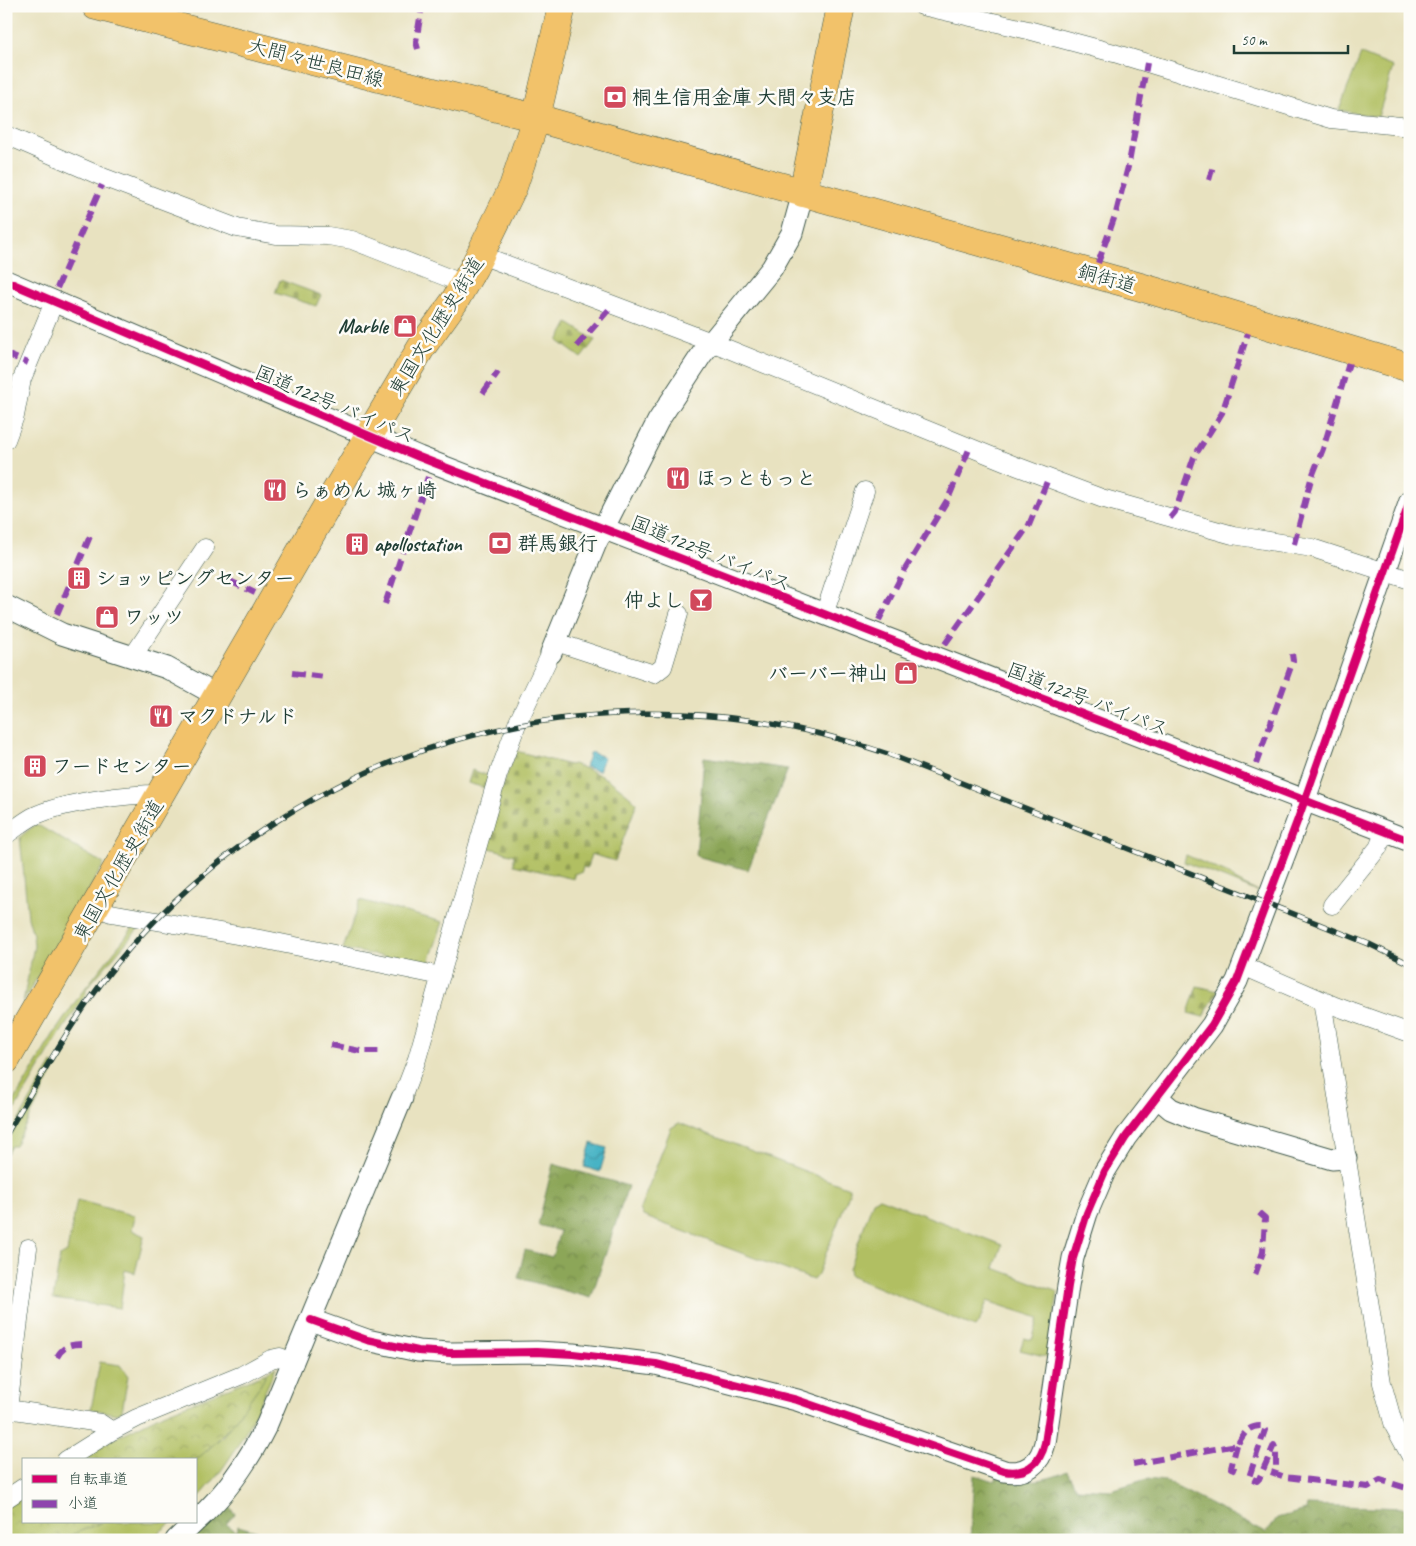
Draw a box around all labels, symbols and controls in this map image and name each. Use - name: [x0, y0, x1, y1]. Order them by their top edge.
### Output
- scale bar: [1234, 22, 1347, 54]
- text: 50 m: [1241, 31, 1268, 50]
- street label: 大間々世良田線: [245, 32, 387, 93]
- bank icon: 桐生信用金庫 大間々支店: [602, 84, 628, 110]
- place label: 桐生信用金庫 大間々支店: [632, 85, 857, 110]
- street label: 東国文化歴史街道: [383, 252, 489, 401]
- street label: 銅街道: [1075, 258, 1139, 299]
- shop icon: Marble: [392, 313, 418, 339]
- place label: Marble: [338, 314, 389, 339]
- street label: 国道122号 バイパス: [251, 359, 419, 449]
- restaurant icon: ほっともっと: [665, 465, 691, 491]
- place label: ほっともっと: [696, 466, 816, 491]
- restaurant icon: らぁめん 城ヶ崎: [262, 477, 288, 503]
- place label: らぁめん 城ヶ崎: [292, 478, 437, 503]
- street label: 国道122号 バイパス: [627, 510, 795, 597]
- bank icon: 群馬銀行: [487, 530, 513, 556]
- building icon: apollostation: [344, 531, 370, 557]
- place label: 群馬銀行: [518, 531, 598, 556]
- place label: apollostation: [374, 532, 462, 557]
- building icon: ショッピングセンター: [66, 565, 92, 591]
- place label: ショッピングセンター: [96, 566, 294, 591]
- bar icon: 仲よし: [688, 587, 714, 613]
- place label: 仲よし: [624, 588, 684, 613]
- shop icon: ワッツ: [94, 604, 120, 630]
- place label: ワッツ: [124, 605, 184, 630]
- street label: 国道122号 バイパス: [1003, 657, 1172, 742]
- shop icon: バーバー神山: [893, 660, 919, 686]
- place label: バーバー神山: [768, 661, 888, 686]
- restaurant icon: マクドナルド: [148, 703, 174, 729]
- place label: マクドナルド: [178, 704, 297, 729]
- building icon: フードセンター: [22, 753, 48, 779]
- place label: フードセンター: [52, 754, 192, 779]
- street label: 東国文化歴史街道: [68, 795, 169, 946]
- legend: [22, 1458, 198, 1524]
- text: 自転車道: [68, 1470, 128, 1489]
- text: 小道: [68, 1494, 98, 1513]

